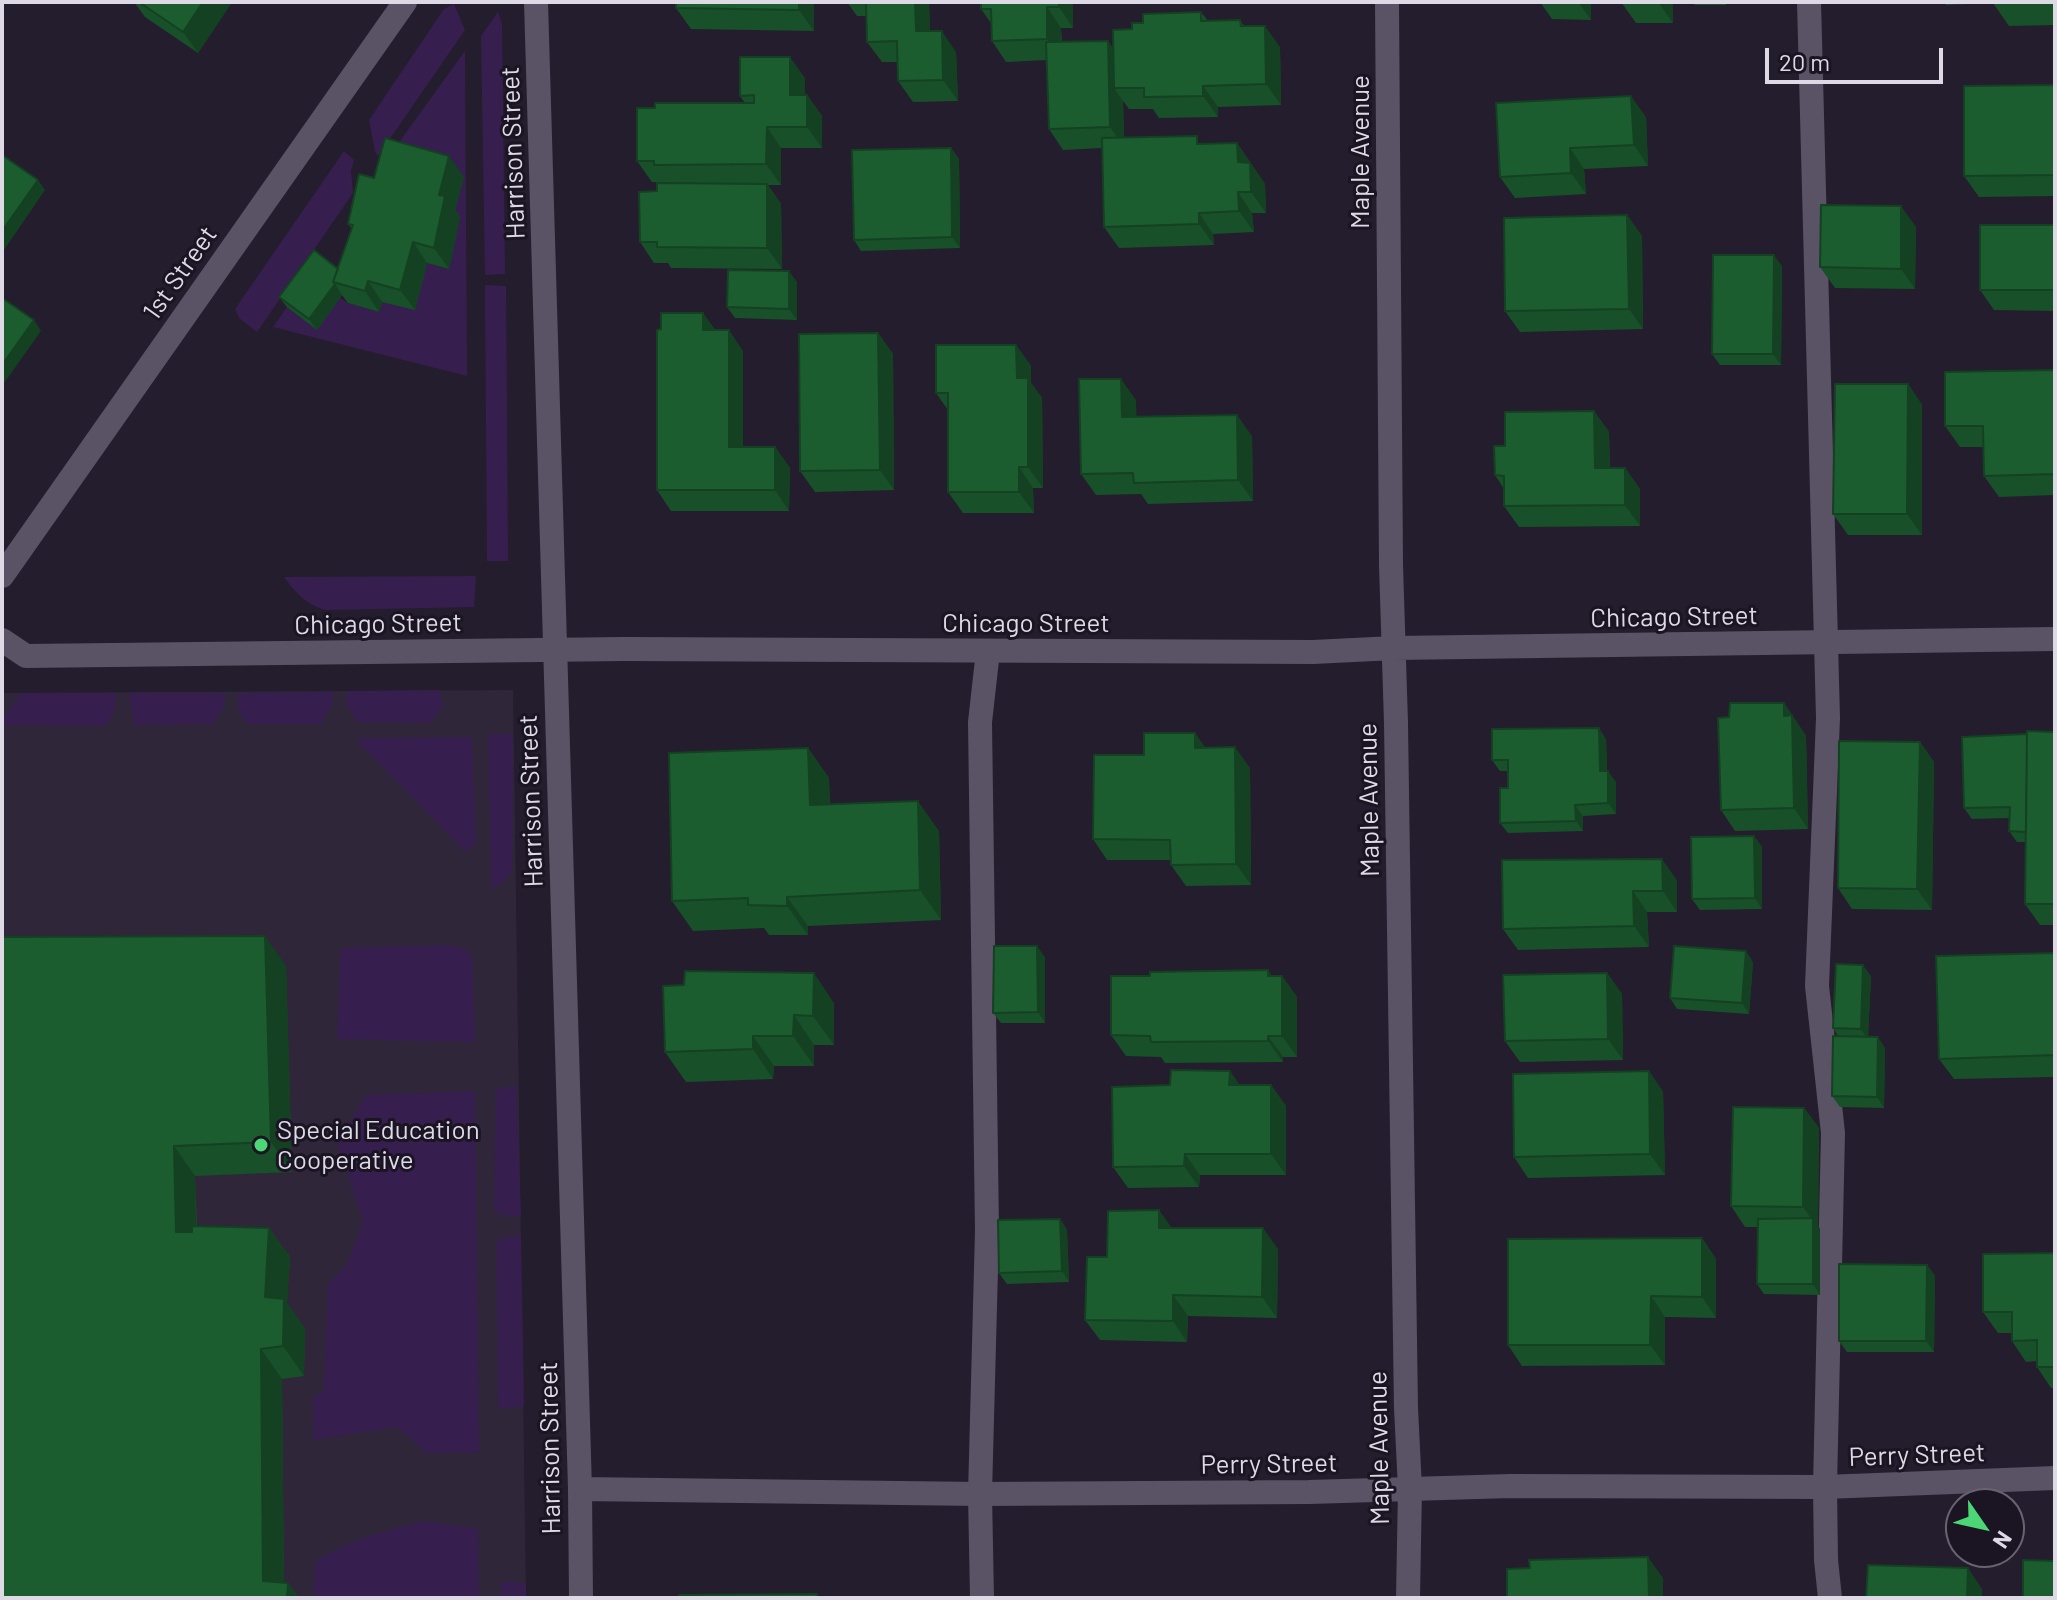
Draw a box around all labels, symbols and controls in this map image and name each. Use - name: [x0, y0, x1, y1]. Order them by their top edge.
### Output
- scale bar: [1769, 32, 1947, 82]
- text: 20 m: [1779, 47, 1830, 76]
- street label: Harrison Street: [494, 66, 532, 240]
- street label: Maple Avenue: [1344, 75, 1376, 229]
- street label: 1st Street: [136, 220, 224, 326]
- street label: Chicago Street: [1590, 600, 1758, 634]
- street label: Chicago Street: [294, 607, 462, 641]
- street label: Chicago Street: [942, 607, 1110, 639]
- street label: Harrison Street: [512, 714, 550, 888]
- street label: Maple Avenue: [1352, 723, 1386, 877]
- place label: Special Education Cooperative: [277, 1114, 480, 1176]
- marker: Special Education Cooperative: [252, 1136, 270, 1154]
- street label: Harrison Street: [533, 1361, 567, 1535]
- street label: Maple Avenue: [1362, 1371, 1396, 1525]
- street label: Perry Street: [1848, 1437, 1986, 1473]
- street label: Perry Street: [1200, 1447, 1338, 1481]
- north arrow: [1945, 1488, 2025, 1568]
- text: N: [1988, 1527, 2018, 1554]

